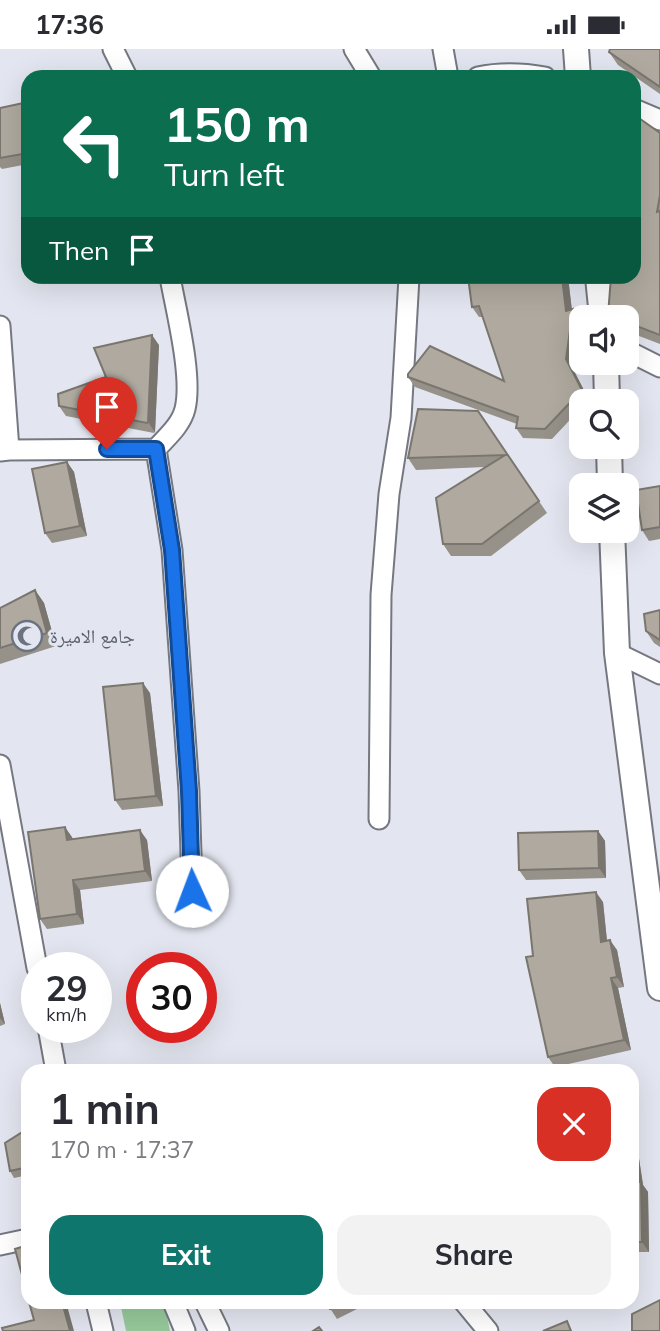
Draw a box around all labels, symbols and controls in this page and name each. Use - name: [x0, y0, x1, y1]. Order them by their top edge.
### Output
- text: 17:36: [35, 8, 104, 41]
- text: 150 m: [164, 93, 310, 154]
- icon: left: [49, 98, 140, 189]
- text: Turn left: [164, 154, 284, 194]
- icon: arrive: [123, 231, 161, 269]
- text: Then: [49, 234, 109, 267]
- map controls: [569, 305, 639, 543]
- button: sound: [569, 305, 639, 375]
- pin: [77, 377, 137, 449]
- icon: arrive: [88, 388, 126, 426]
- button: search: [569, 389, 639, 459]
- button: layers: [569, 473, 639, 543]
- mosque icon: جامع الاميرة: [10, 619, 44, 653]
- place label: جامع الاميرة: [50, 624, 135, 649]
- position arrow: [155, 854, 229, 928]
- speed limit sign: 30: [126, 952, 217, 1043]
- text: 29: [45, 966, 88, 1010]
- text: km/h: [46, 1003, 87, 1026]
- text: 1 min: [49, 1082, 160, 1135]
- button: close: [537, 1087, 611, 1161]
- text: 170 m · 17:37: [49, 1135, 194, 1164]
- button: Exit: [49, 1215, 323, 1295]
- button: Share: [337, 1215, 611, 1295]

